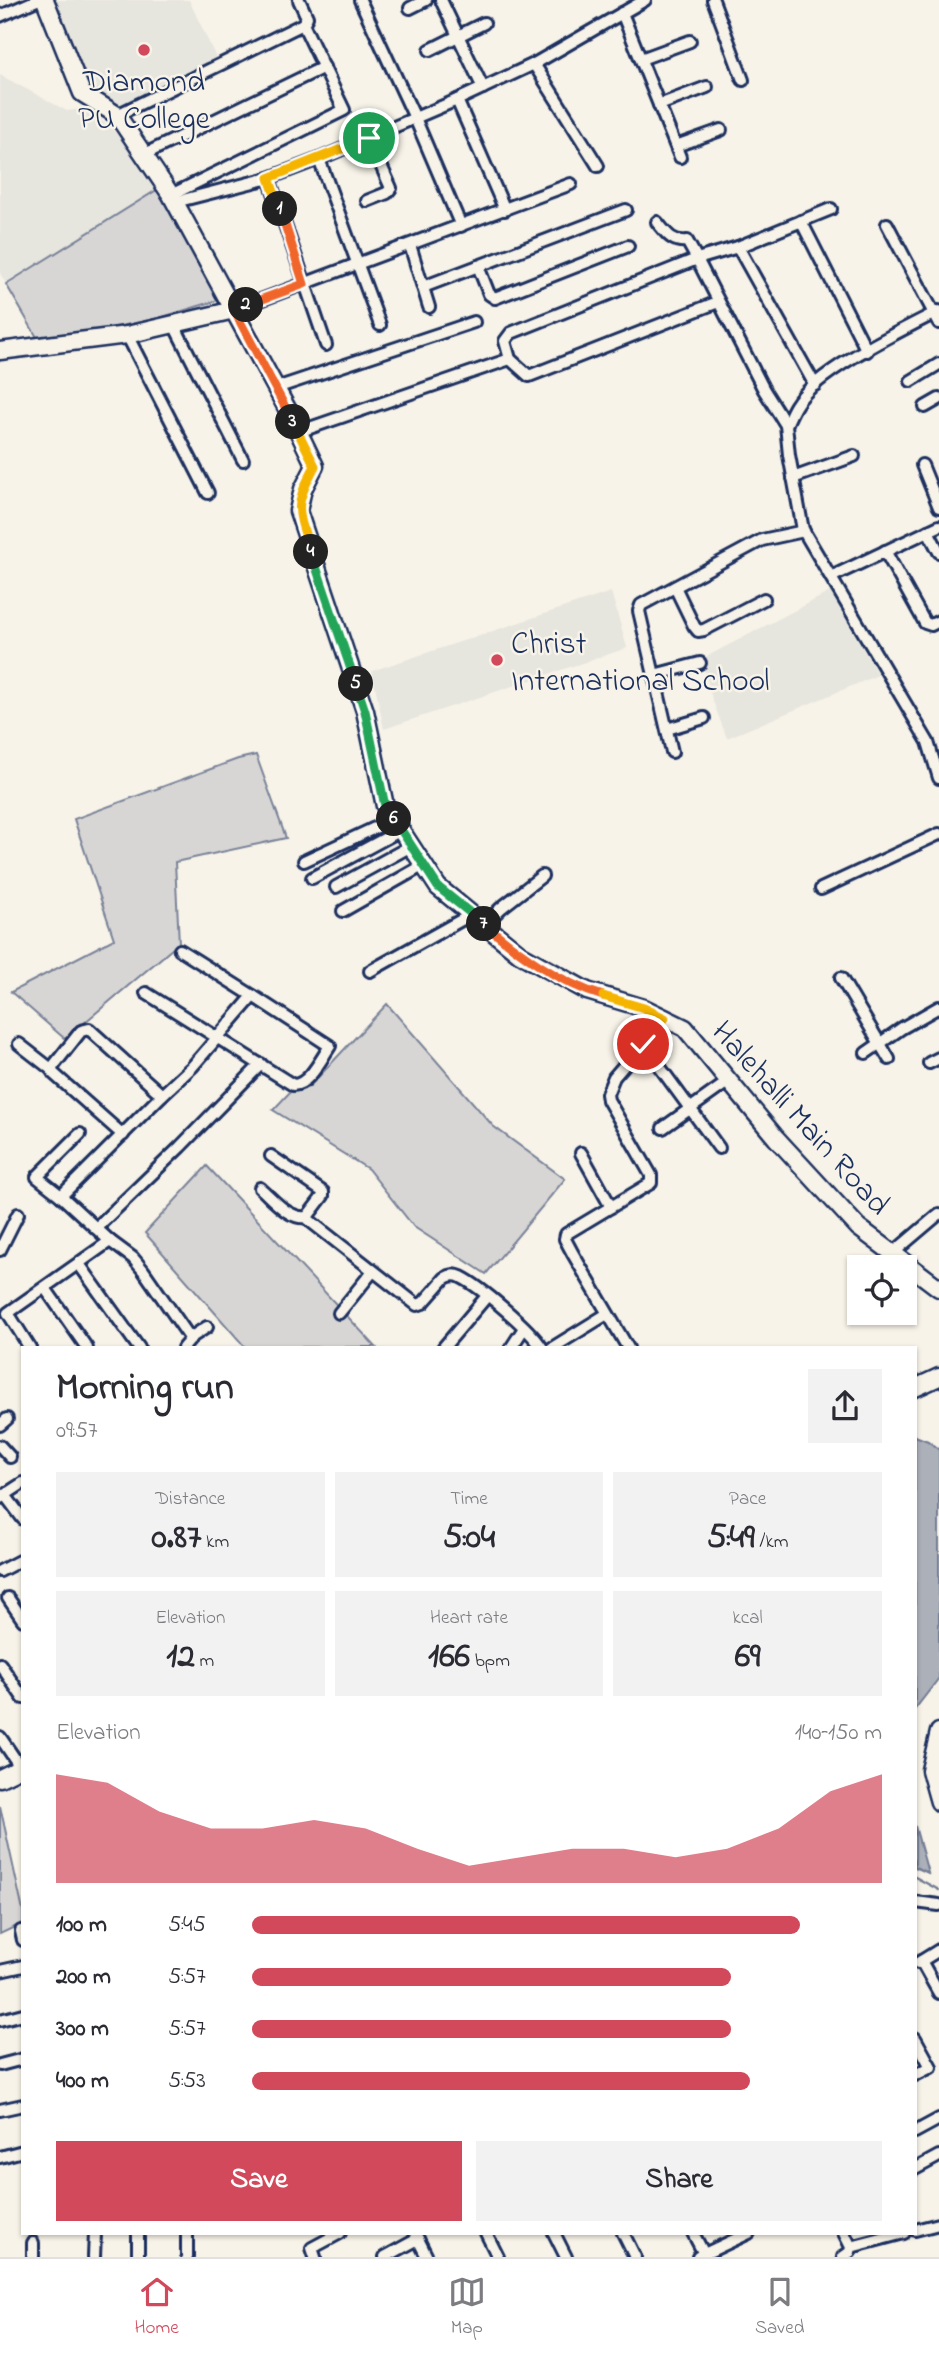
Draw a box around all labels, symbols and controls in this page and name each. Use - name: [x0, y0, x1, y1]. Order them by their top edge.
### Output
- marker: Diamond PU College: [136, 42, 152, 58]
- place label: Diamond PU College: [78, 60, 211, 144]
- pin: [339, 108, 399, 168]
- icon: arrive: [350, 119, 388, 157]
- pin: 1: [262, 192, 298, 227]
- text: 1: [276, 195, 283, 222]
- pin: 2: [229, 288, 264, 322]
- text: 2: [241, 291, 250, 318]
- pin: 3: [276, 404, 310, 440]
- text: 3: [289, 408, 296, 435]
- pin: 4: [294, 534, 328, 570]
- text: 4: [307, 538, 314, 565]
- place label: Christ International School: [511, 622, 770, 706]
- marker: Christ International School: [489, 652, 505, 668]
- pin: 5: [338, 666, 374, 702]
- text: 5: [350, 670, 361, 697]
- pin: 6: [376, 802, 412, 836]
- text: 6: [389, 805, 398, 832]
- pin: 7: [466, 906, 502, 942]
- text: 7: [480, 910, 487, 937]
- street label: Halehalli Main Road: [699, 1011, 900, 1227]
- pin: [613, 1014, 673, 1074]
- icon: check: [624, 1025, 662, 1063]
- map controls: [847, 1255, 917, 1325]
- button: locate: [847, 1255, 917, 1325]
- text: Morning run: [56, 1361, 234, 1417]
- button: share: [808, 1369, 882, 1443]
- text: 09:57: [56, 1415, 97, 1448]
- text: Distance: [155, 1486, 225, 1513]
- text: Time: [450, 1486, 488, 1513]
- text: Pace: [729, 1486, 766, 1513]
- text: 0.87: [152, 1513, 201, 1564]
- text: 5:04: [443, 1513, 495, 1564]
- text: 5:49: [707, 1513, 755, 1564]
- text: km: [201, 1529, 229, 1556]
- text: /km: [755, 1529, 788, 1556]
- text: Elevation: [155, 1605, 225, 1632]
- text: Heart rate: [430, 1605, 508, 1632]
- text: kcal: [733, 1605, 763, 1632]
- text: 12: [166, 1632, 195, 1683]
- text: 166: [428, 1632, 470, 1683]
- text: 69: [735, 1632, 761, 1683]
- text: m: [195, 1648, 214, 1675]
- text: bpm: [470, 1648, 510, 1675]
- text: Elevation: [56, 1717, 141, 1750]
- text: 140–150 m: [795, 1717, 882, 1750]
- text: 100 m: [56, 1909, 107, 1942]
- text: 5:45: [168, 1909, 206, 1942]
- text: 200 m: [56, 1961, 111, 1994]
- text: 5:57: [168, 1961, 206, 1994]
- text: 300 m: [56, 2013, 109, 2046]
- text: 5:57: [168, 2013, 206, 2046]
- text: 400 m: [56, 2065, 109, 2098]
- text: 5:53: [168, 2065, 206, 2098]
- button: Save: [56, 2141, 462, 2221]
- button: Share: [476, 2141, 882, 2221]
- tab: Home: [135, 2273, 179, 2342]
- tab: Map: [448, 2273, 486, 2342]
- tab: Saved: [755, 2273, 804, 2342]

